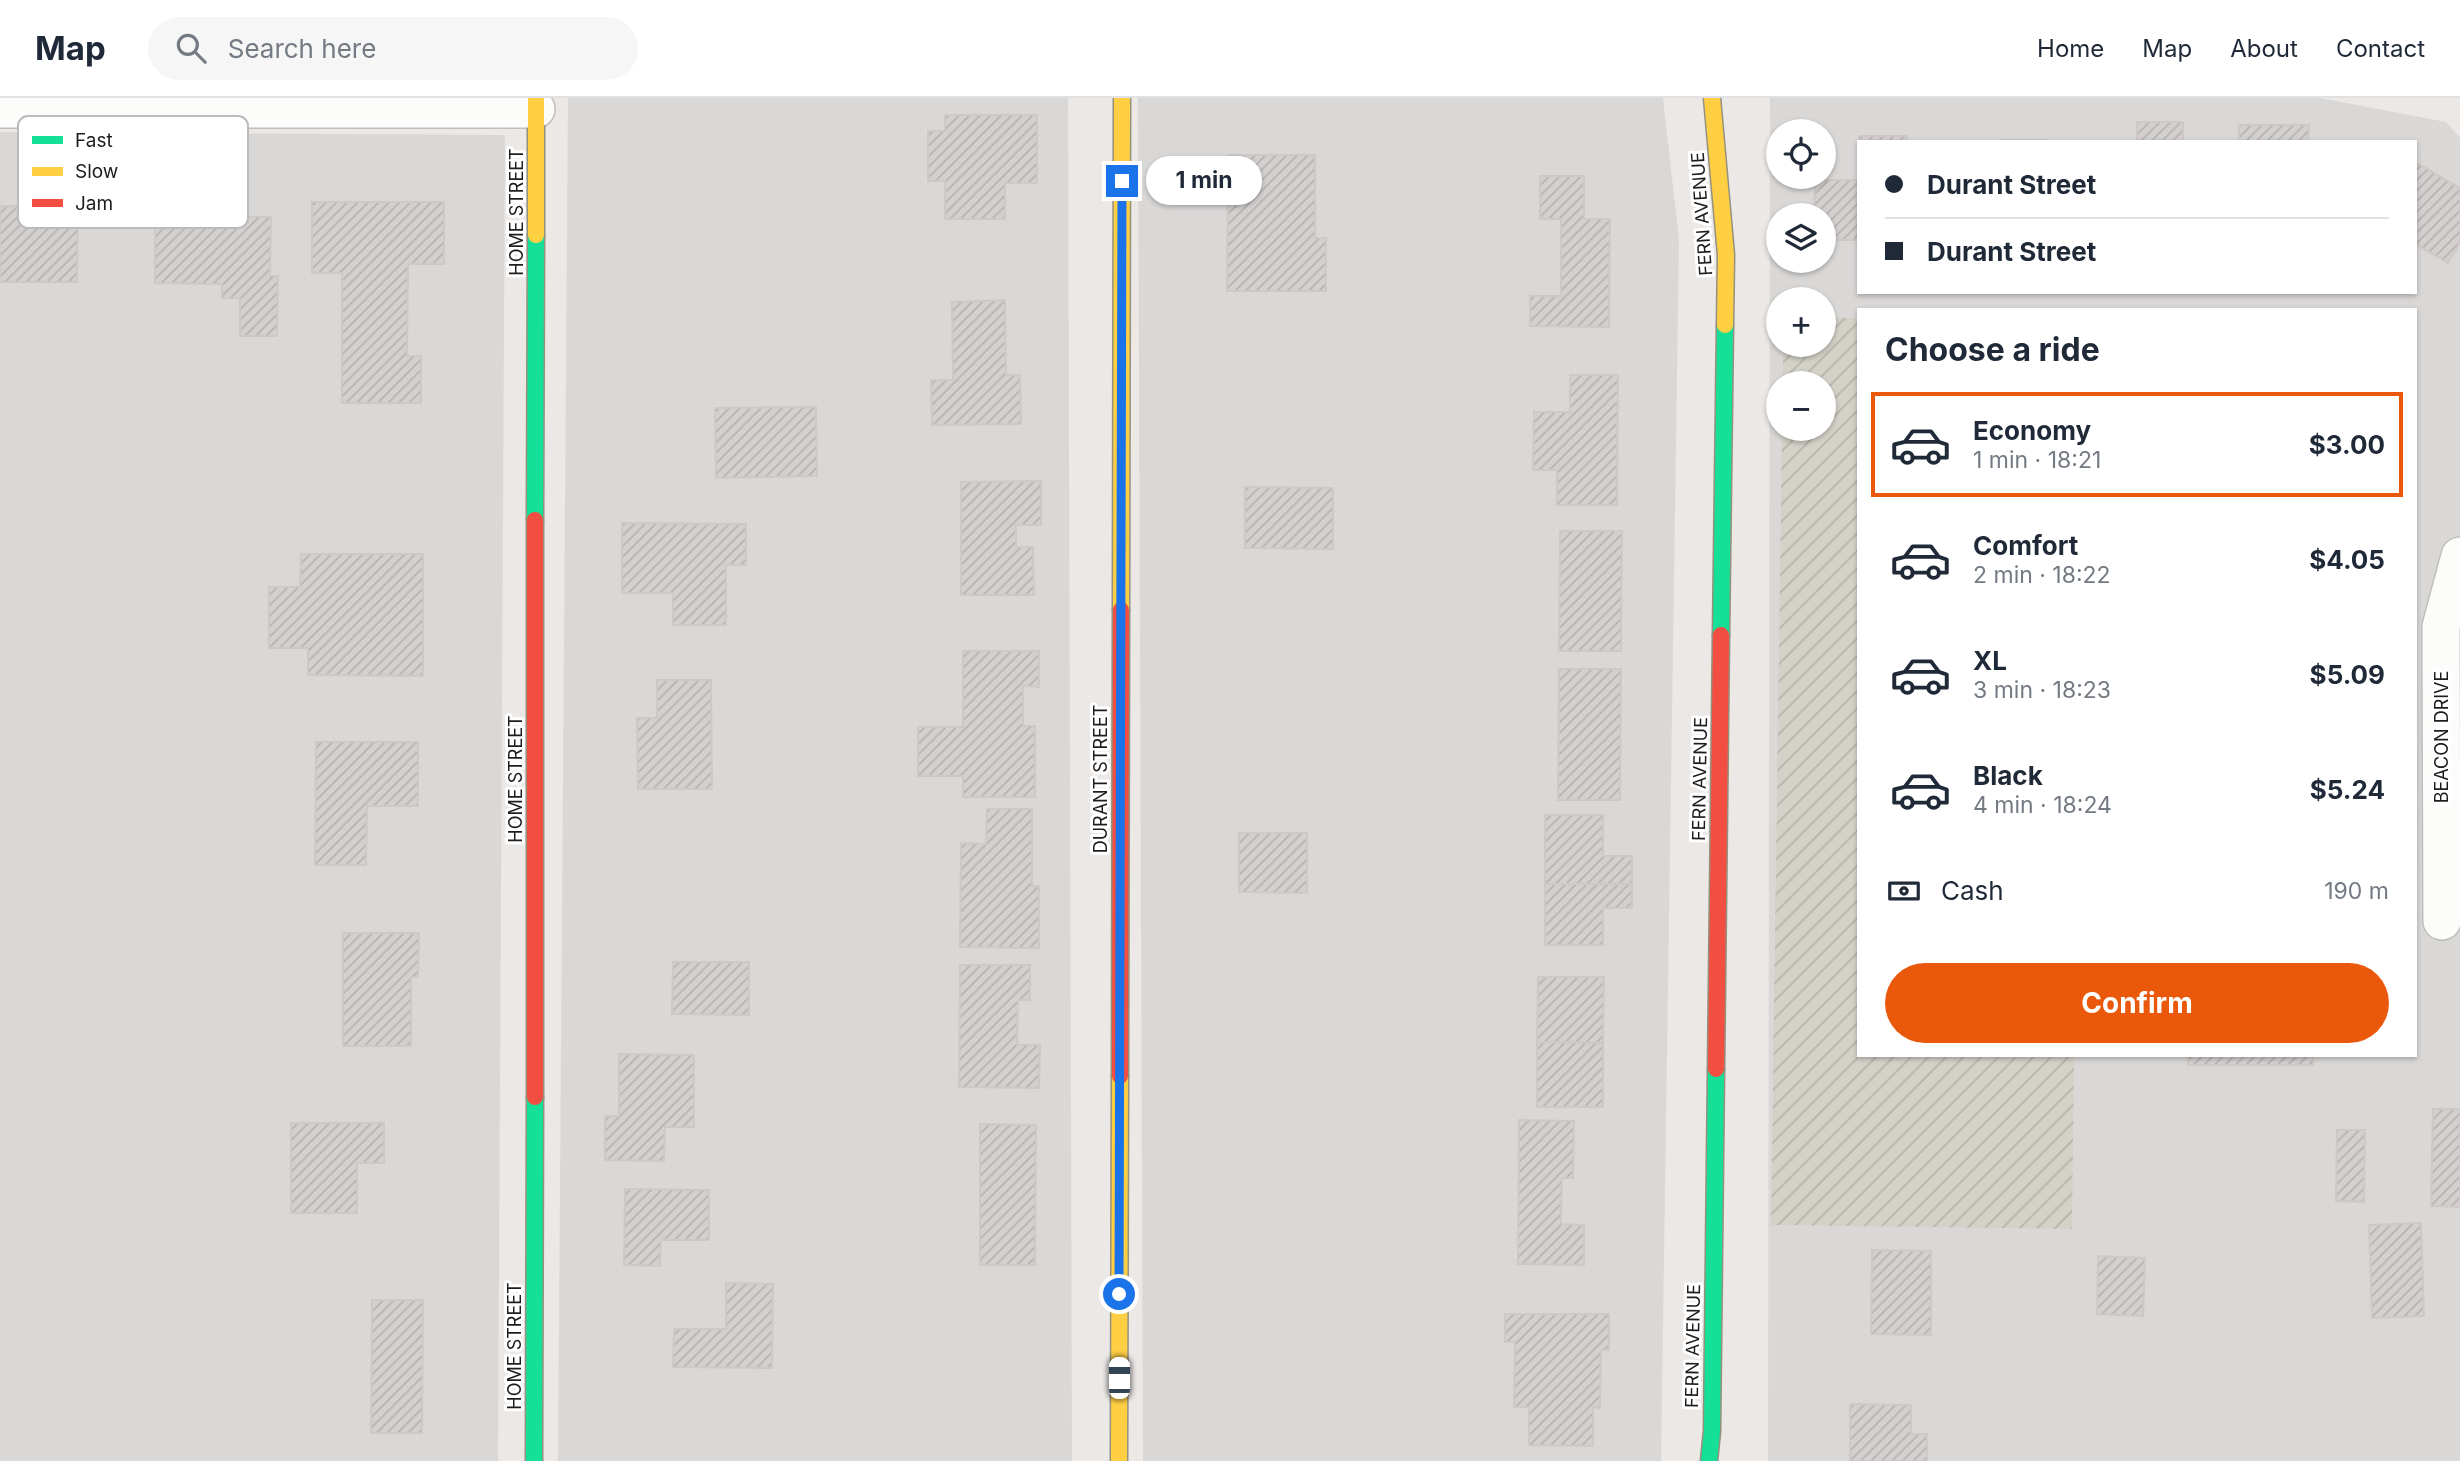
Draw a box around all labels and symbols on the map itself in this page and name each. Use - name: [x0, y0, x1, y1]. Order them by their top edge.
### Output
- legend: [18, 116, 248, 228]
- text: Fast: [75, 129, 113, 152]
- street label: HOME STREET: [506, 148, 527, 276]
- street label: FERN AVENUE: [1687, 152, 1716, 277]
- callout: 1 min: [1146, 156, 1262, 206]
- text: Slow: [75, 160, 118, 183]
- route end: [1106, 165, 1138, 197]
- text: Jam: [75, 192, 113, 215]
- street label: BEACON DRIVE: [2431, 671, 2452, 803]
- street label: DURANT STREET: [1090, 705, 1111, 853]
- street label: HOME STREET: [505, 715, 526, 843]
- street label: FERN AVENUE: [1688, 717, 1711, 841]
- route start: [1103, 1278, 1135, 1310]
- street label: HOME STREET: [504, 1282, 525, 1410]
- street label: FERN AVENUE: [1681, 1284, 1704, 1408]
- car: [1109, 1357, 1130, 1399]

